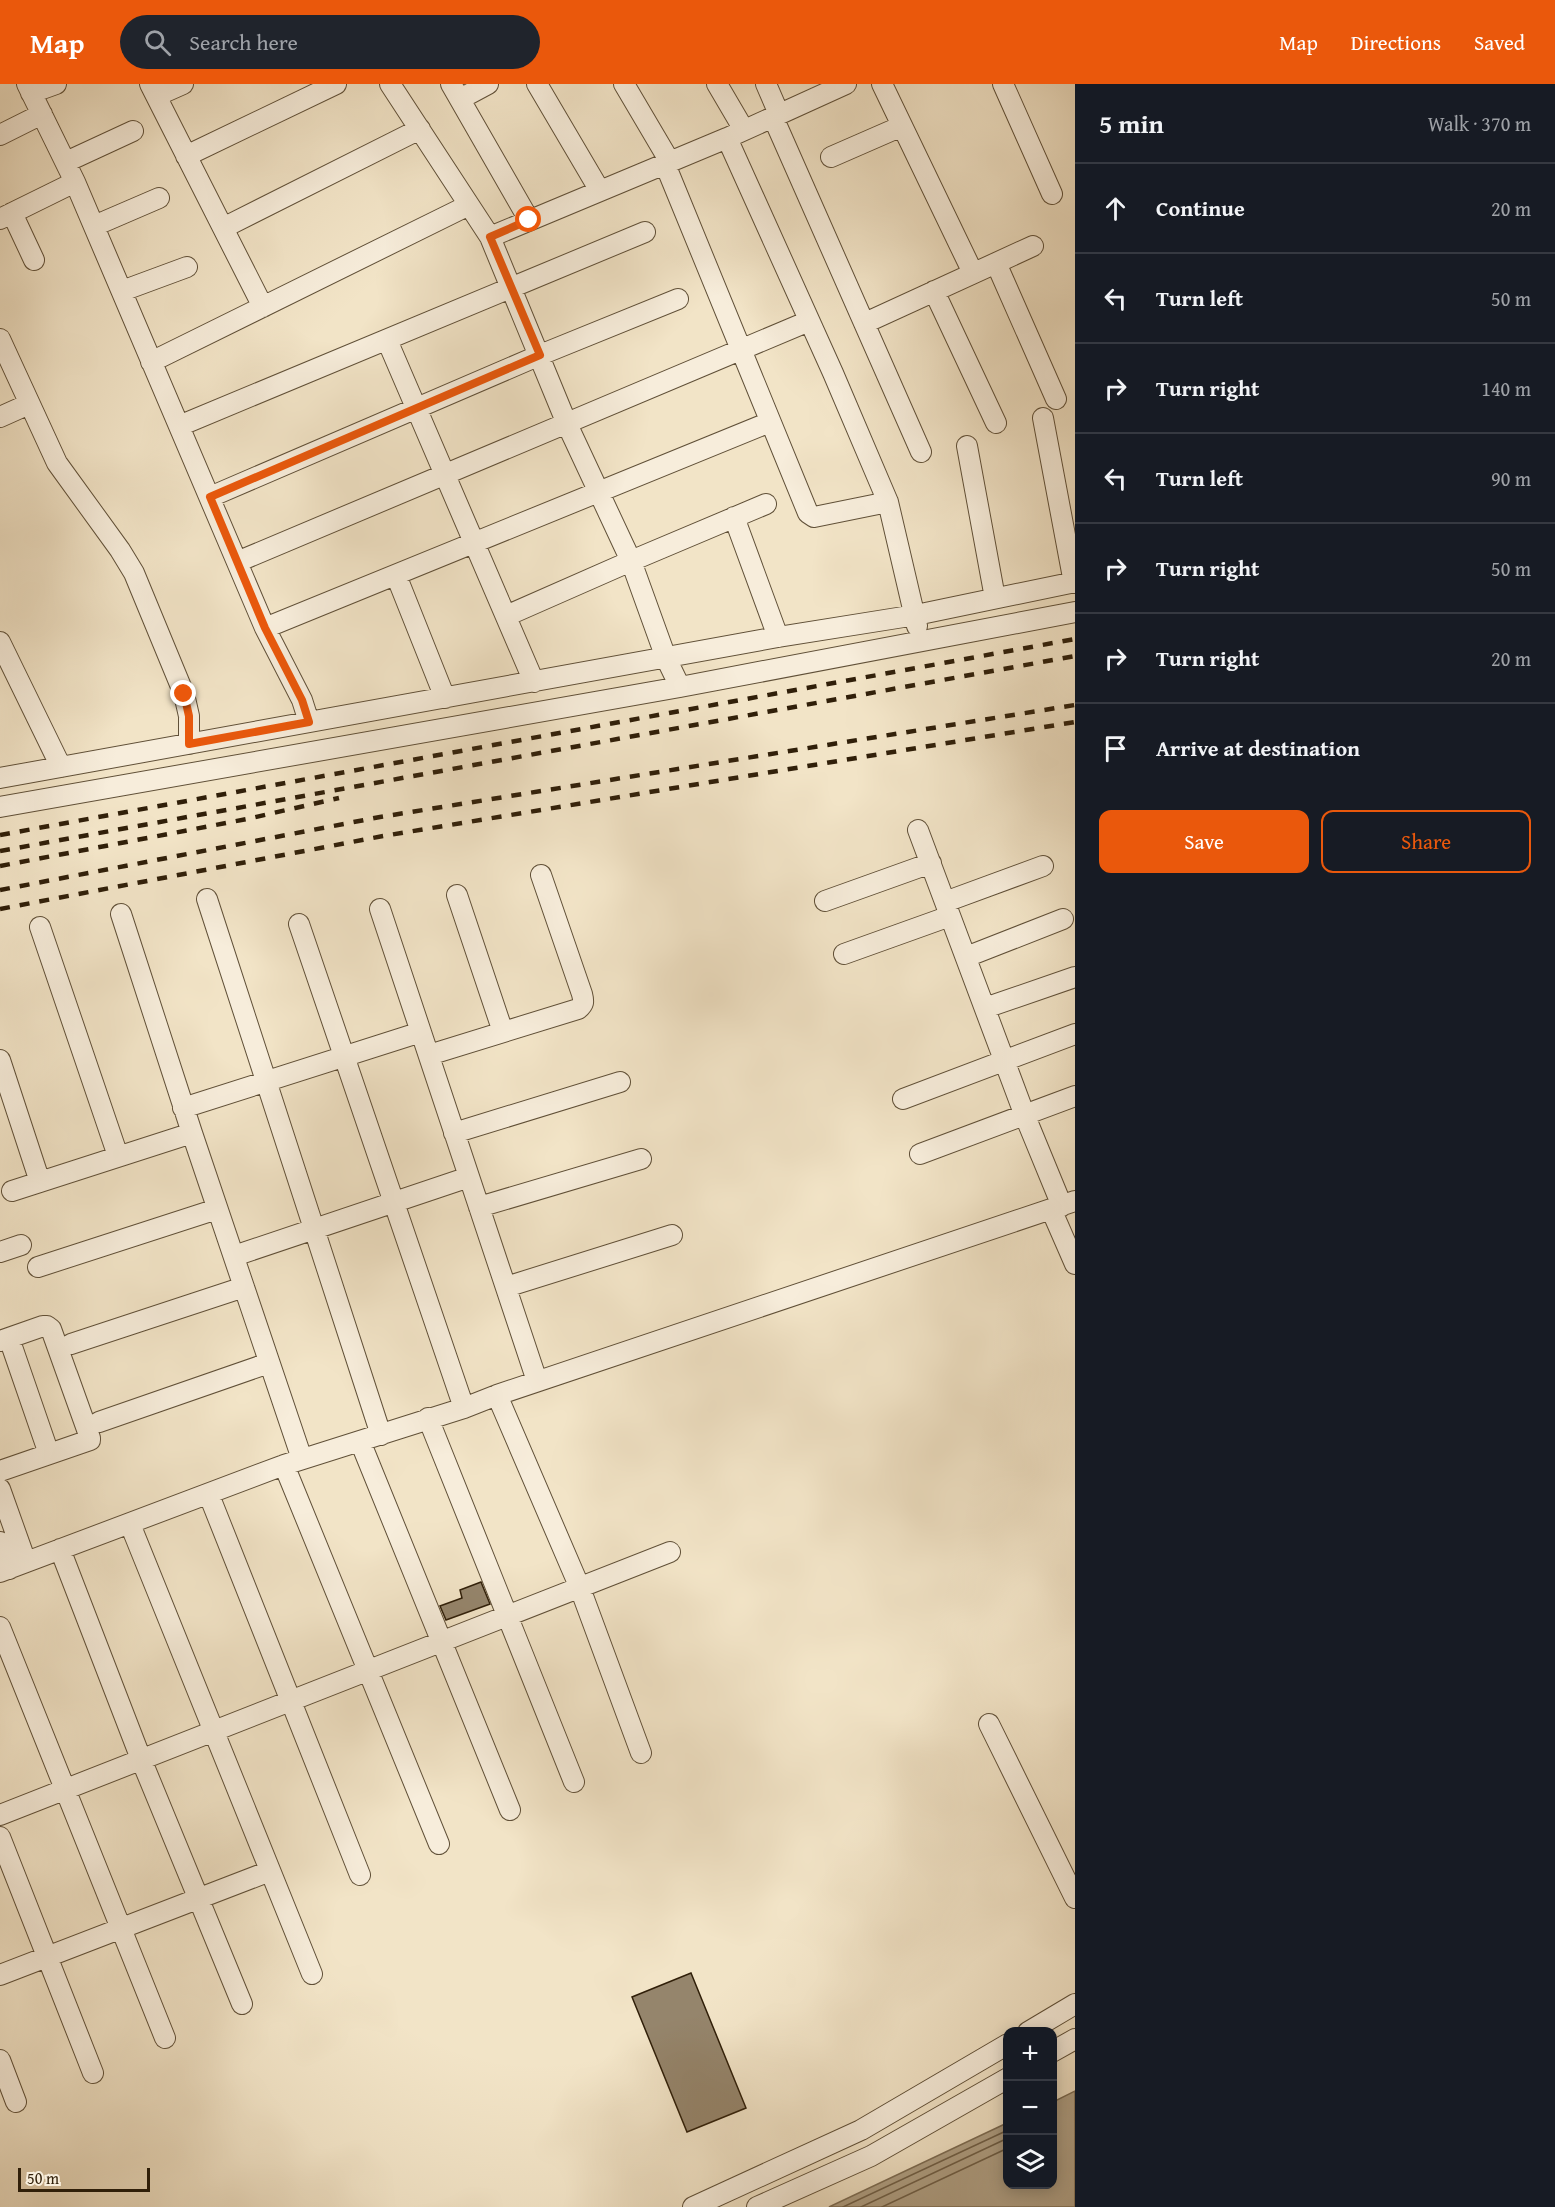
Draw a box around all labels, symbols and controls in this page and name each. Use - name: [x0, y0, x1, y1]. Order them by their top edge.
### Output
- search box: [120, 15, 540, 69]
- text: Map: [30, 22, 84, 63]
- icon: search: [141, 26, 174, 59]
- text: Search here: [189, 26, 298, 58]
- text: Map: [1279, 27, 1318, 58]
- text: Directions: [1351, 27, 1441, 58]
- text: Saved: [1474, 27, 1525, 58]
- text: 5 min: [1099, 104, 1164, 143]
- text: Walk · 370 m: [1428, 109, 1531, 138]
- icon: ahead: [1099, 192, 1132, 225]
- text: Continue: [1156, 192, 1245, 224]
- text: 20 m: [1491, 194, 1531, 223]
- route start: [515, 206, 541, 232]
- icon: left: [1099, 282, 1132, 315]
- text: Turn left: [1156, 282, 1243, 314]
- text: 50 m: [1491, 284, 1531, 313]
- icon: right: [1099, 372, 1132, 405]
- text: Turn right: [1156, 372, 1259, 404]
- text: 140 m: [1481, 374, 1531, 403]
- icon: left: [1099, 462, 1132, 495]
- text: Turn left: [1156, 462, 1243, 494]
- text: 90 m: [1491, 464, 1531, 493]
- icon: right: [1099, 552, 1132, 585]
- text: Turn right: [1156, 552, 1259, 584]
- text: 50 m: [1491, 554, 1531, 583]
- icon: right: [1099, 642, 1132, 675]
- text: Turn right: [1156, 642, 1259, 674]
- text: 20 m: [1491, 644, 1531, 673]
- route end: [170, 680, 196, 706]
- icon: arrive: [1099, 732, 1132, 765]
- text: Arrive at destination: [1156, 732, 1360, 764]
- button: Save: [1099, 810, 1309, 873]
- button: Share: [1321, 810, 1531, 873]
- map controls: [1003, 2027, 1057, 2189]
- button: +: [1003, 2027, 1057, 2081]
- button: −: [1003, 2081, 1057, 2135]
- button: layers: [1003, 2135, 1057, 2189]
- scale bar: [18, 2165, 150, 2192]
- text: 50 m: [27, 2166, 59, 2190]

